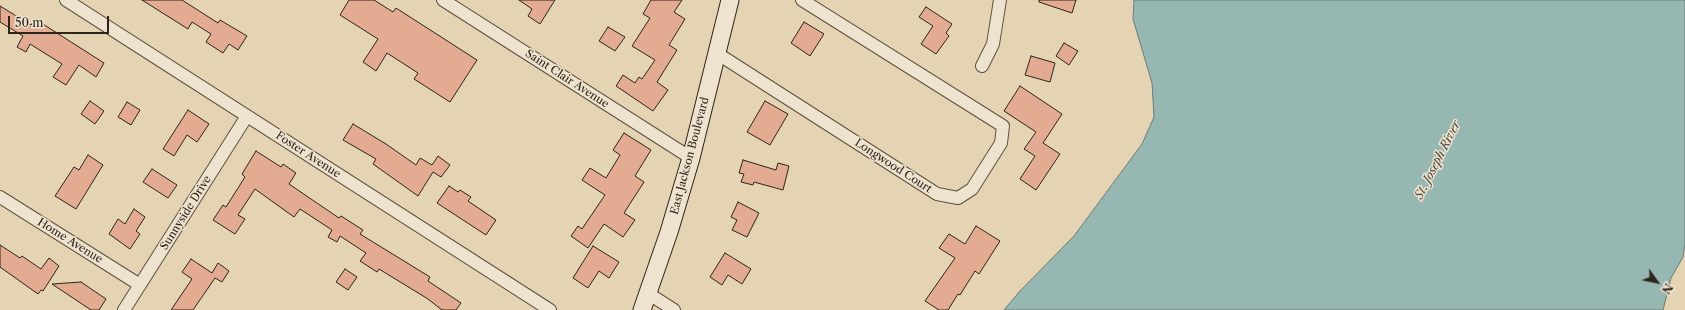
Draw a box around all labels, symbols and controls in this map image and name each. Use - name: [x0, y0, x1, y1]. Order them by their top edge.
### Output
- scale bar: [10, 8, 111, 34]
- text: 50 m: [15, 15, 44, 30]
- street label: Saint Clair Avenue: [523, 47, 611, 111]
- street label: East Jackson Boulevard: [668, 96, 712, 216]
- water label: St. Joseph River: [1412, 118, 1464, 202]
- street label: Foster Avenue: [273, 129, 343, 181]
- street label: Longwood Court: [852, 136, 934, 196]
- street label: Sunnyside Drive: [158, 173, 214, 253]
- street label: Home Avenue: [35, 216, 105, 266]
- north arrow: [1637, 262, 1677, 302]
- text: N: [1659, 281, 1676, 296]

